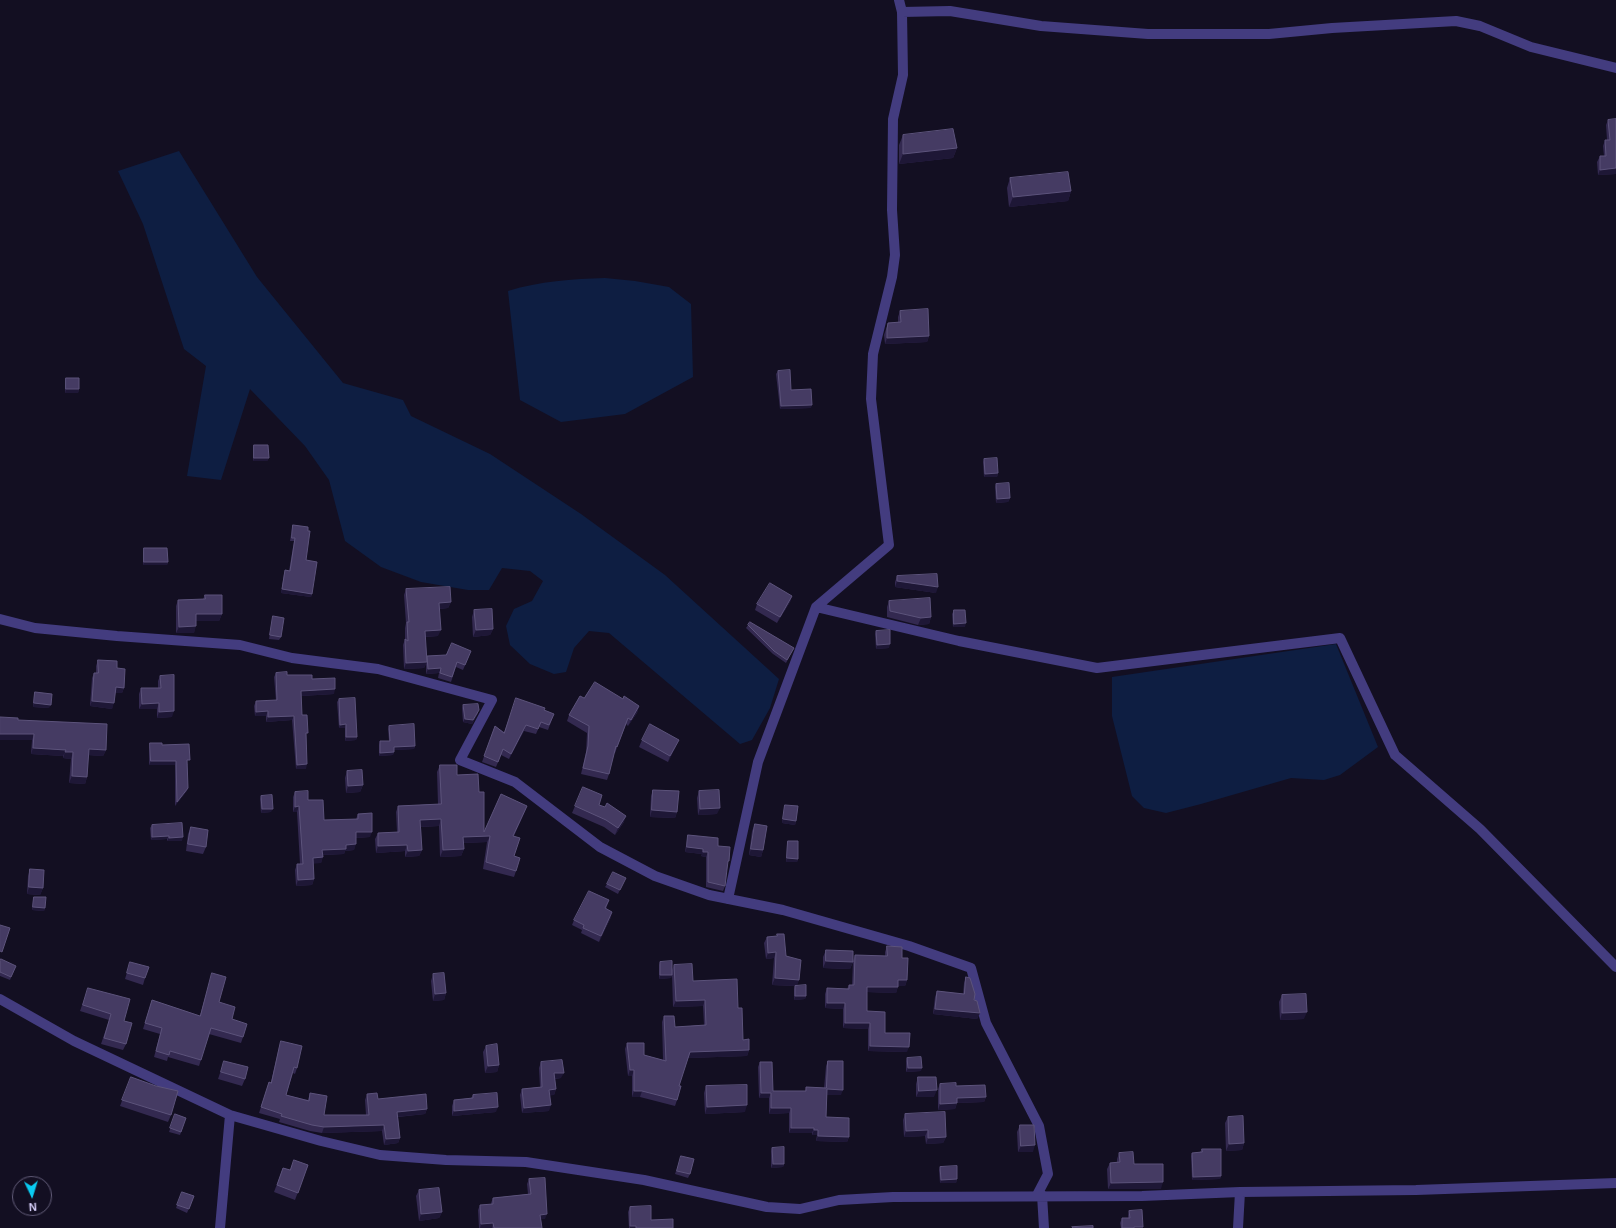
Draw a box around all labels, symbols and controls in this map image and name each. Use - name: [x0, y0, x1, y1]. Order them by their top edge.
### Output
- north arrow: [12, 1176, 52, 1216]
- text: N: [28, 1201, 37, 1213]

